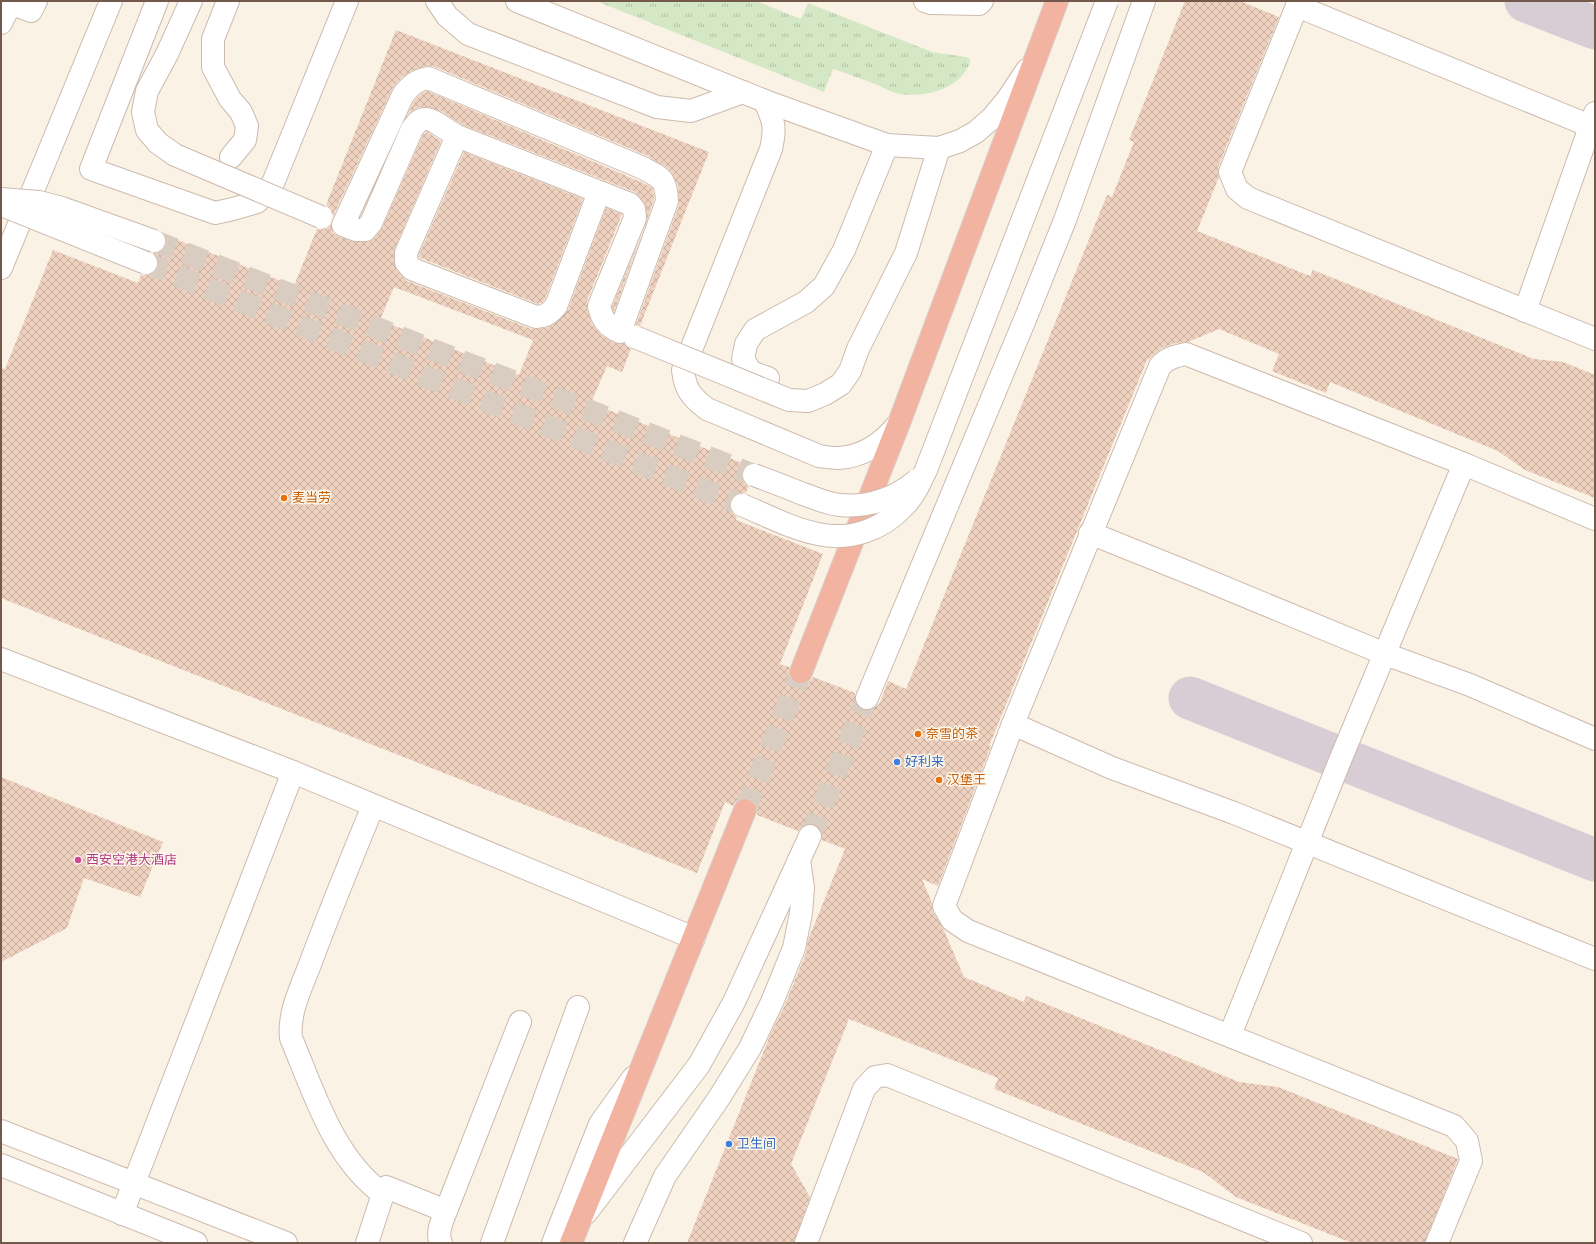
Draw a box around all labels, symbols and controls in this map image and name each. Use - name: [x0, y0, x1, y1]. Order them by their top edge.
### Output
- place label: 麦当劳: [292, 489, 331, 507]
- marker: 麦当劳: [279, 493, 289, 503]
- place label: 奈雪的茶: [926, 725, 979, 743]
- marker: 奈雪的茶: [913, 729, 923, 739]
- place label: 好利来: [905, 753, 944, 771]
- marker: 好利来: [892, 757, 902, 767]
- place label: 汉堡王: [947, 771, 986, 789]
- marker: 汉堡王: [934, 775, 944, 785]
- place label: 西安空港大酒店: [86, 851, 177, 869]
- marker: 西安空港大酒店: [73, 855, 83, 865]
- place label: 卫生间: [737, 1135, 776, 1153]
- marker: 卫生间: [724, 1139, 734, 1149]

